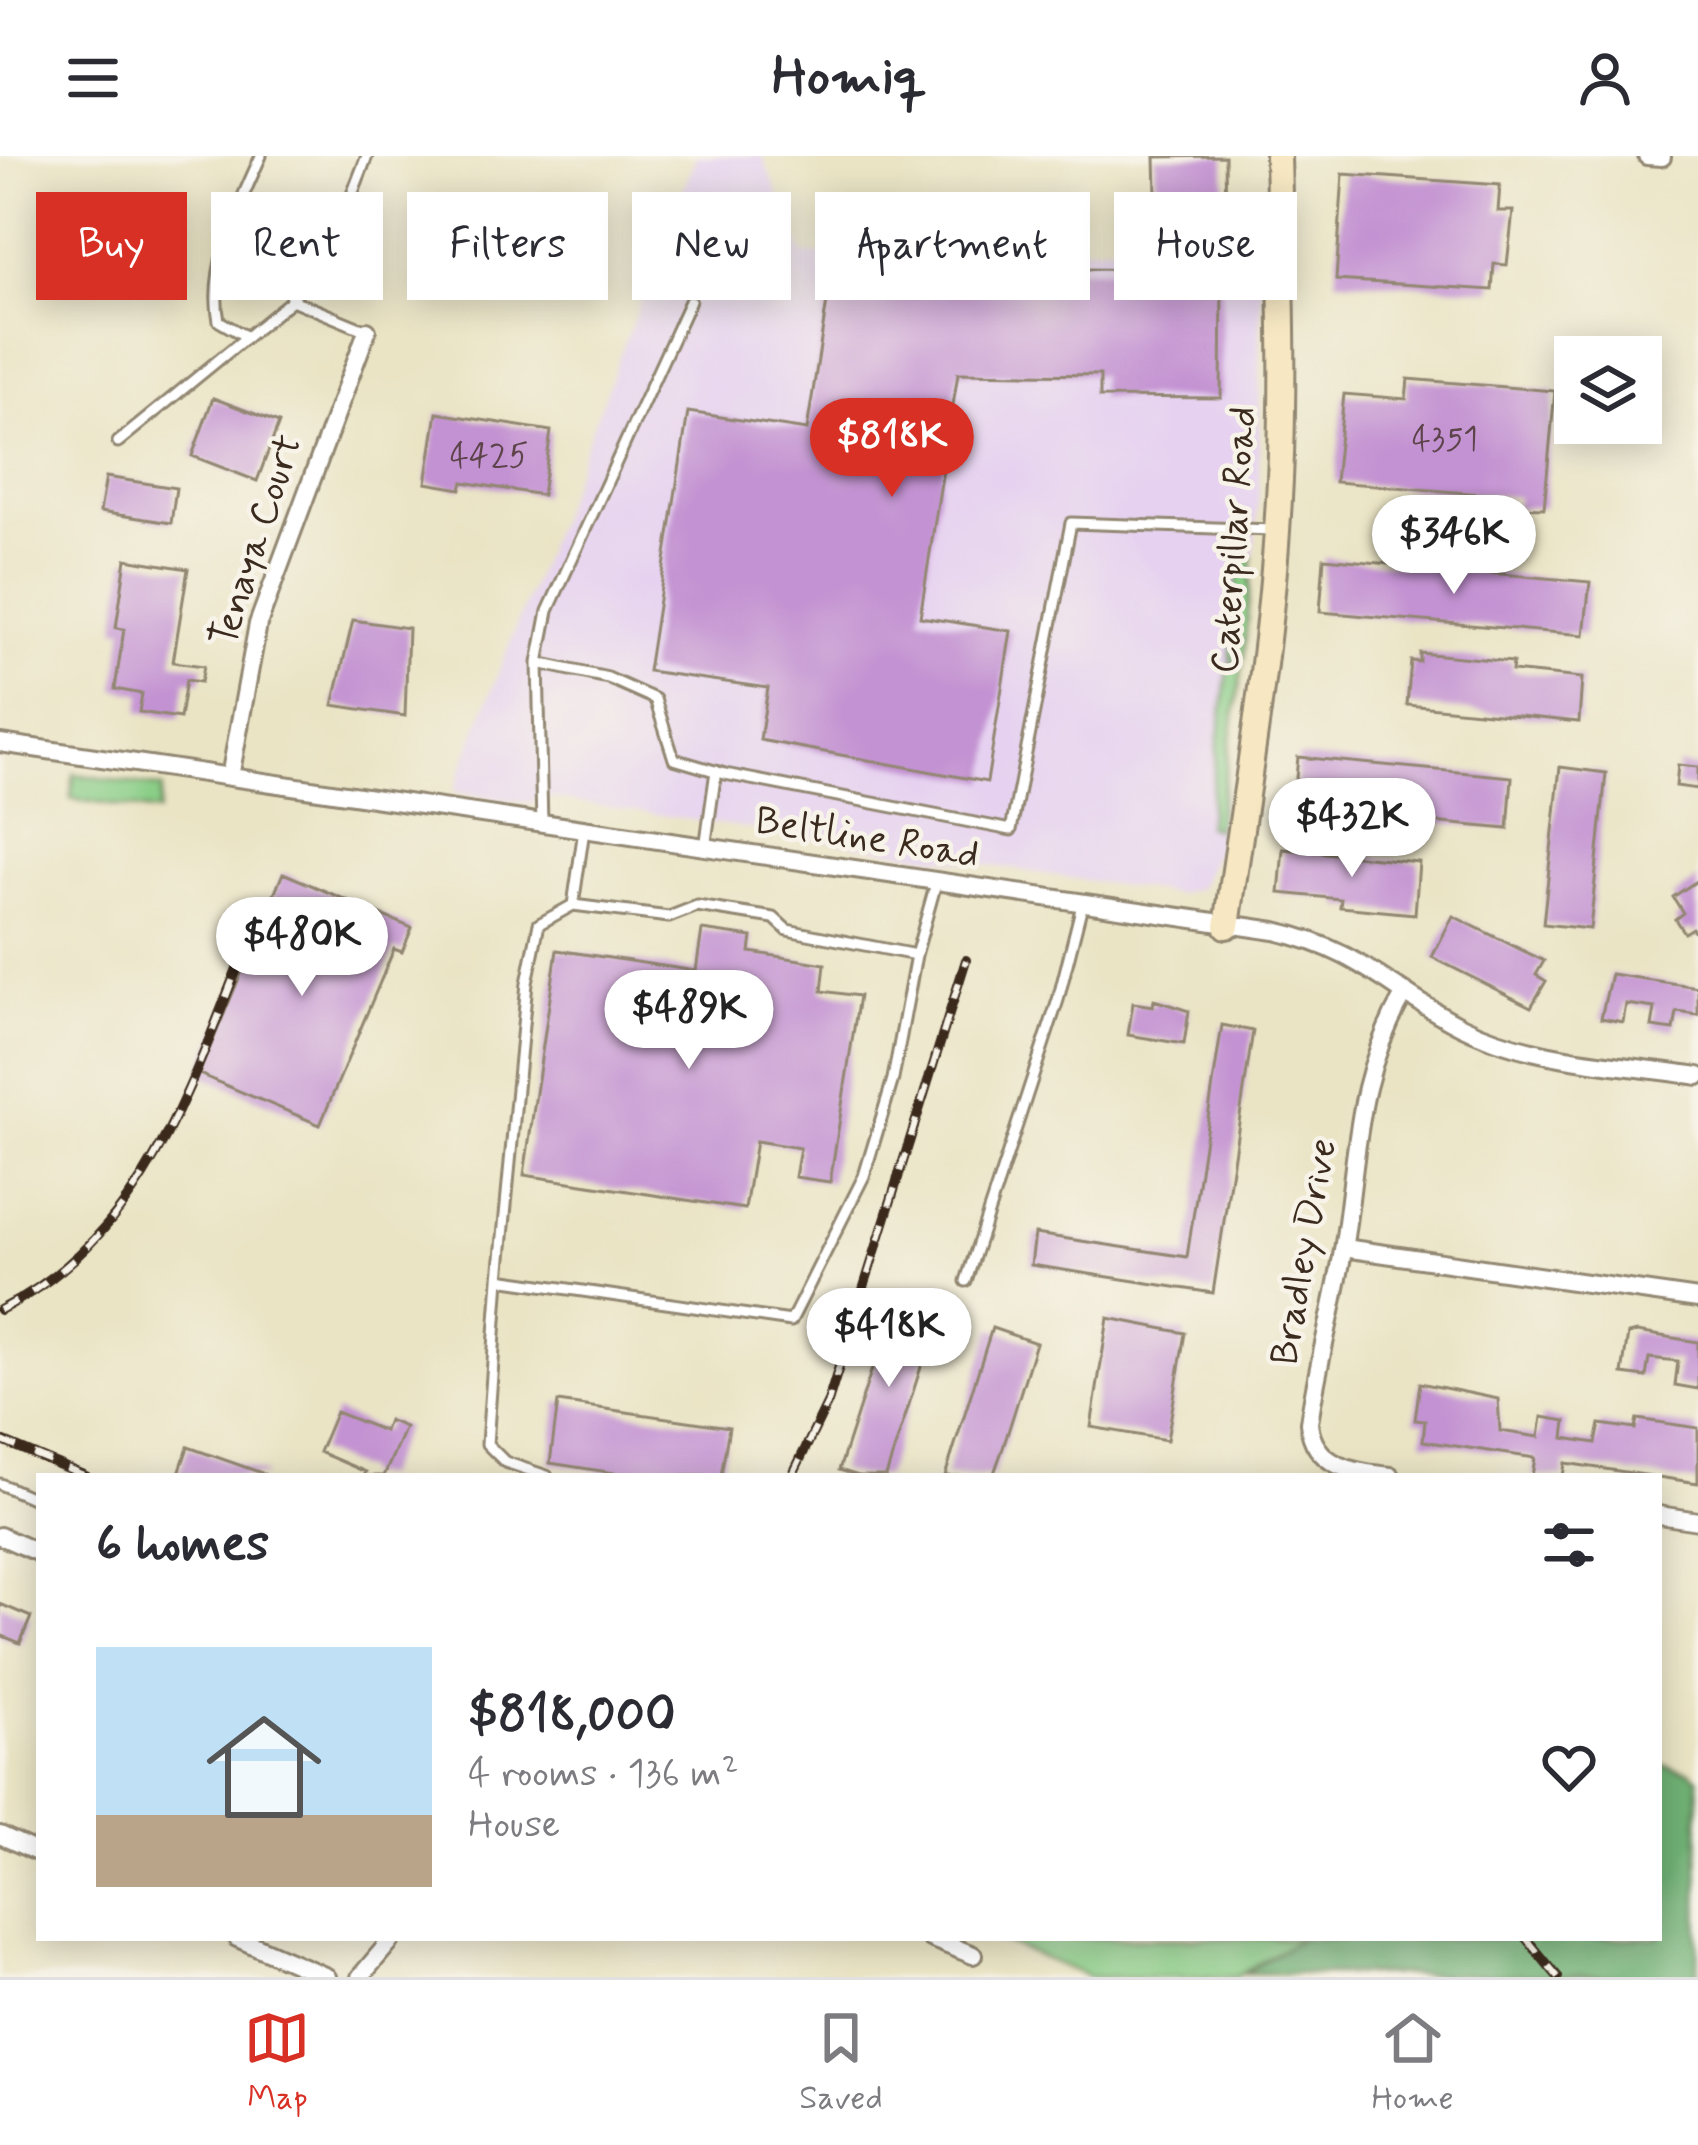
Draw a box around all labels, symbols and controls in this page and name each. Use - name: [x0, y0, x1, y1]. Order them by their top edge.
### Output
- text: Homiq: [772, 43, 926, 114]
- icon: menu: [60, 45, 126, 111]
- icon: person: [1572, 45, 1638, 111]
- chip: Buy: [36, 192, 187, 300]
- chip: Rent: [211, 192, 383, 300]
- chip: Filters: [407, 192, 608, 300]
- chip: New: [632, 192, 791, 300]
- chip: Apartment: [815, 192, 1090, 300]
- chip: House: [1114, 192, 1297, 300]
- map controls: [1554, 336, 1662, 444]
- button: layers: [1554, 336, 1662, 444]
- pin: $818K: [808, 398, 976, 500]
- street label: Caterpillar Road: [1200, 405, 1270, 675]
- text: $818K: [837, 411, 947, 462]
- house number: 4351: [1412, 418, 1478, 462]
- street label: Tenaya Court: [199, 428, 315, 654]
- house number: 4425: [450, 435, 528, 479]
- pin: $346K: [1370, 495, 1538, 597]
- text: $346K: [1399, 508, 1509, 559]
- pin: $432K: [1268, 778, 1436, 880]
- text: $432K: [1296, 791, 1408, 842]
- street label: Beltline Road: [752, 796, 982, 882]
- pin: $480K: [218, 897, 386, 999]
- text: $480K: [243, 910, 361, 961]
- pin: $489K: [605, 970, 773, 1072]
- text: $489K: [631, 983, 747, 1034]
- street label: Bradley Drive: [1260, 1135, 1350, 1369]
- pin: $418K: [805, 1288, 973, 1390]
- text: $418K: [834, 1301, 945, 1352]
- text: 6 homes: [96, 1512, 269, 1578]
- icon: filters: [1536, 1512, 1602, 1578]
- text: $818,000: [468, 1683, 676, 1749]
- icon: home: [192, 1695, 336, 1839]
- icon: heart: [1536, 1734, 1602, 1800]
- text: 4 rooms · 136 m²: [468, 1749, 739, 1800]
- text: House: [468, 1800, 560, 1851]
- tab: Map: [244, 2005, 310, 2121]
- tab: Saved: [799, 2005, 883, 2121]
- tab: Home: [1372, 2005, 1454, 2121]

